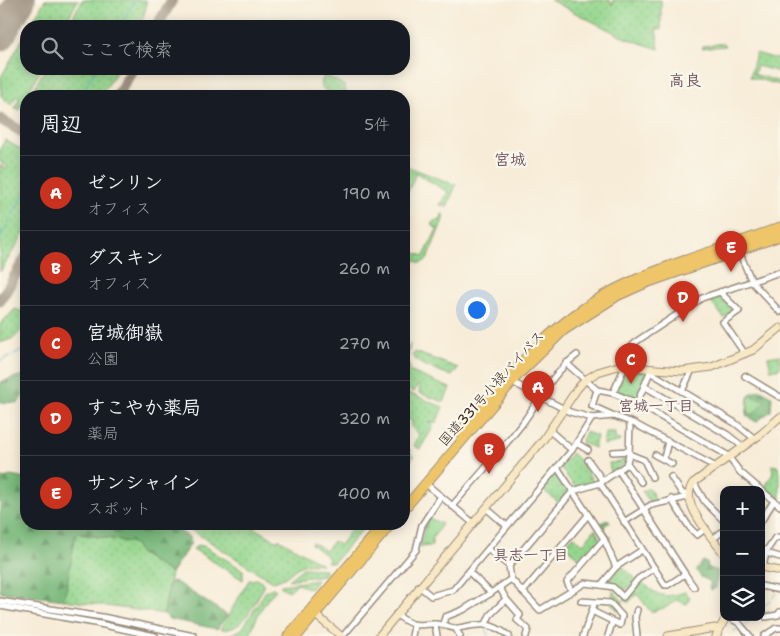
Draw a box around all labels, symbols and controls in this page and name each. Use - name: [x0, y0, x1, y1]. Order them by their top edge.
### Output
- search box: [20, 20, 410, 75]
- icon: search: [38, 34, 66, 62]
- text: ここで検索: [78, 37, 173, 62]
- district label: 高良: [669, 70, 701, 91]
- text: 周辺: [40, 110, 82, 138]
- text: 5件: [364, 114, 390, 135]
- district label: 宮城: [494, 149, 526, 170]
- text: ゼンリン: [87, 170, 163, 195]
- text: A: [50, 183, 62, 204]
- text: 190 m: [343, 183, 390, 204]
- text: オフィス: [87, 198, 151, 219]
- pin: E: [715, 231, 747, 272]
- text: ダスキン: [87, 245, 163, 270]
- text: B: [51, 258, 61, 279]
- text: 260 m: [338, 258, 390, 279]
- text: オフィス: [87, 273, 151, 294]
- pin: D: [667, 281, 699, 322]
- your location: [464, 297, 490, 323]
- text: 宮城御嶽: [87, 320, 163, 345]
- street label: 国道331号小禄バイパス: [434, 326, 548, 450]
- text: C: [51, 333, 61, 354]
- text: 270 m: [339, 333, 390, 354]
- pin: C: [615, 343, 647, 384]
- text: 公園: [87, 348, 119, 369]
- pin: A: [522, 371, 554, 412]
- text: すこやか薬局: [87, 395, 201, 420]
- district label: 宮城一丁目: [618, 396, 694, 416]
- text: D: [50, 408, 62, 429]
- text: 320 m: [339, 408, 390, 429]
- text: 薬局: [87, 423, 119, 444]
- pin: B: [473, 433, 505, 474]
- text: サンシャイン: [87, 470, 200, 495]
- text: E: [51, 483, 61, 504]
- text: 400 m: [337, 483, 390, 504]
- map controls: [720, 486, 765, 621]
- button: +: [720, 486, 765, 531]
- text: スポット: [87, 498, 151, 519]
- button: −: [720, 531, 765, 576]
- district label: 具志一丁目: [493, 545, 569, 565]
- button: layers: [720, 576, 765, 621]

